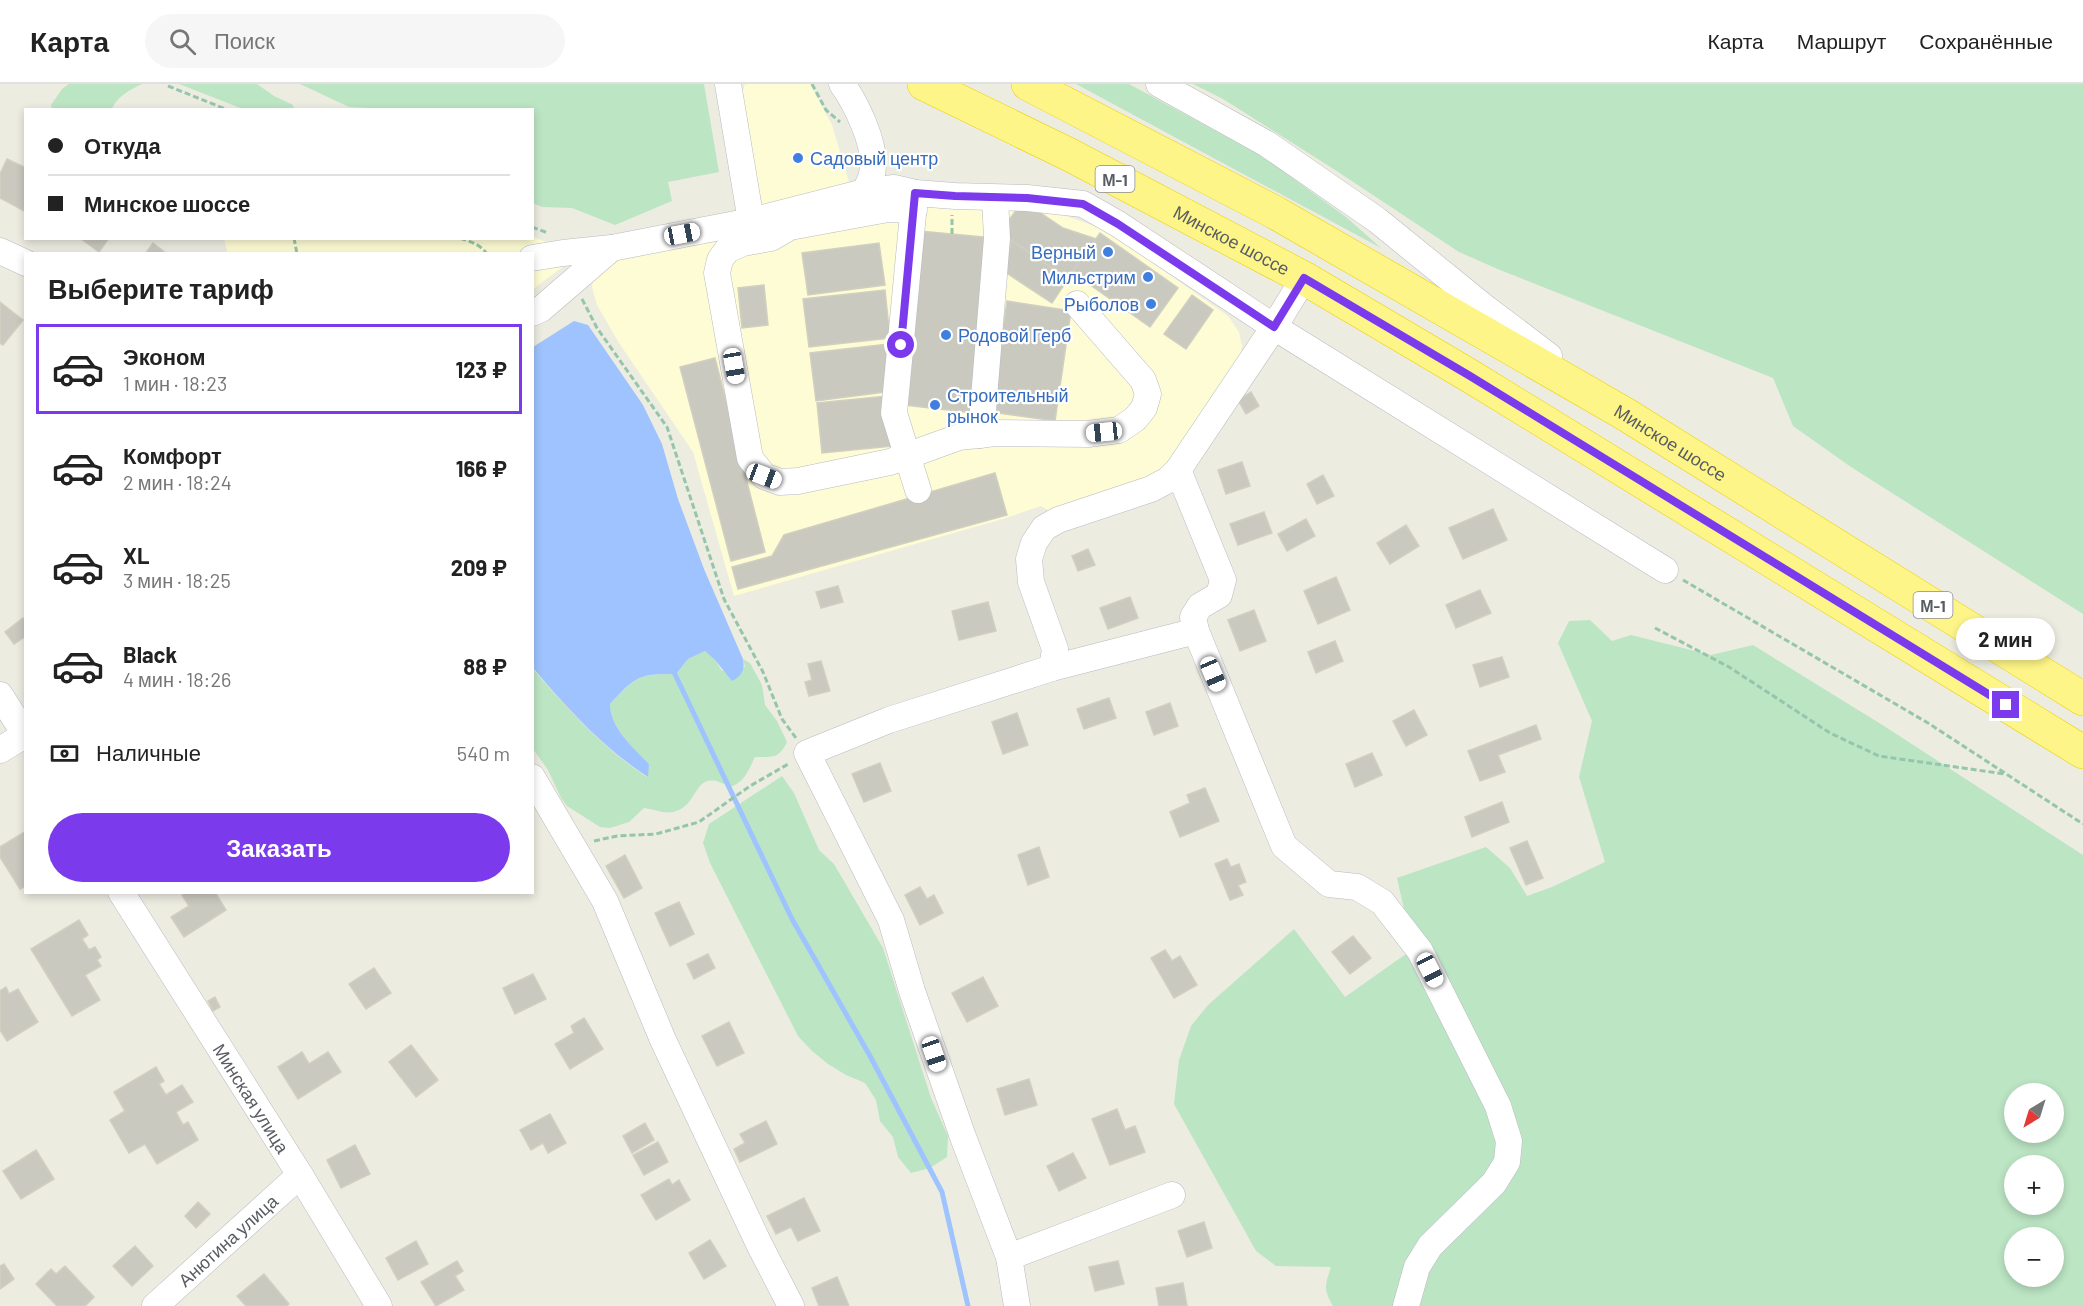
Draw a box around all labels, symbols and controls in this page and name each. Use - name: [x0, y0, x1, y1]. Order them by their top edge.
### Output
- search box: [145, 14, 565, 68]
- text: Карта: [30, 24, 109, 58]
- icon: search: [166, 25, 199, 58]
- text: Поиск: [214, 27, 275, 53]
- text: Карта: [1708, 28, 1764, 53]
- text: Маршрут: [1797, 28, 1886, 53]
- text: Сохранённые: [1919, 28, 2053, 53]
- text: Откуда: [84, 132, 161, 158]
- place label: Садовый центр: [810, 147, 938, 169]
- marker: Садовый центр: [791, 151, 805, 165]
- road number: М-1: [1096, 166, 1134, 192]
- text: Минское шоссе: [84, 190, 250, 216]
- street label: Минское шоссе: [1170, 200, 1294, 280]
- car: [663, 222, 701, 246]
- place label: Верный: [1031, 241, 1096, 263]
- marker: Верный: [1101, 245, 1115, 259]
- place label: Мильстрим: [1041, 266, 1136, 288]
- marker: Мильстрим: [1141, 270, 1155, 284]
- text: Выберите тариф: [48, 272, 274, 304]
- place label: Рыболов: [1064, 293, 1139, 315]
- marker: Рыболов: [1144, 297, 1158, 311]
- place label: Родовой Герб: [958, 324, 1071, 346]
- marker: Родовой Герб: [939, 328, 953, 342]
- route start: [887, 331, 914, 358]
- icon: car: [51, 342, 105, 396]
- text: Эконом: [123, 343, 206, 369]
- car: [722, 347, 746, 385]
- text: 123 ₽: [455, 356, 507, 382]
- text: 1 мин · 18:23: [123, 371, 227, 395]
- place label: Строительный рынок: [947, 384, 1069, 427]
- marker: Строительный рынок: [928, 398, 942, 412]
- street label: Минское шоссе: [1611, 399, 1731, 486]
- car: [1085, 421, 1123, 443]
- icon: car: [51, 441, 105, 495]
- text: Комфорт: [123, 442, 222, 468]
- text: 166 ₽: [456, 455, 507, 481]
- car: [744, 461, 784, 491]
- text: 2 мин · 18:24: [123, 470, 232, 494]
- icon: car: [51, 540, 105, 594]
- text: XL: [123, 542, 149, 568]
- text: 209 ₽: [451, 554, 507, 580]
- text: 3 мин · 18:25: [123, 568, 231, 592]
- road number: М-1: [1914, 592, 1952, 618]
- callout: 2 мин: [1956, 618, 2056, 660]
- text: 2 мин: [1978, 627, 2033, 651]
- icon: car: [51, 639, 105, 693]
- text: Black: [123, 641, 177, 667]
- text: 88 ₽: [463, 653, 507, 679]
- car: [1198, 654, 1228, 694]
- text: 4 мин · 18:26: [123, 667, 231, 691]
- route end: [1992, 691, 2019, 718]
- icon: cash: [48, 737, 81, 770]
- text: Наличные: [96, 739, 201, 765]
- text: 540 m: [457, 741, 510, 765]
- button: Заказать: [48, 813, 510, 882]
- car: [1414, 950, 1446, 990]
- car: [920, 1034, 948, 1074]
- street label: Минская улица: [209, 1039, 295, 1158]
- north arrow: [2004, 1083, 2064, 1143]
- map controls: [2004, 1083, 2064, 1287]
- button: +: [2004, 1155, 2064, 1215]
- street label: Анютина улица: [173, 1189, 283, 1291]
- button: −: [2004, 1227, 2064, 1287]

